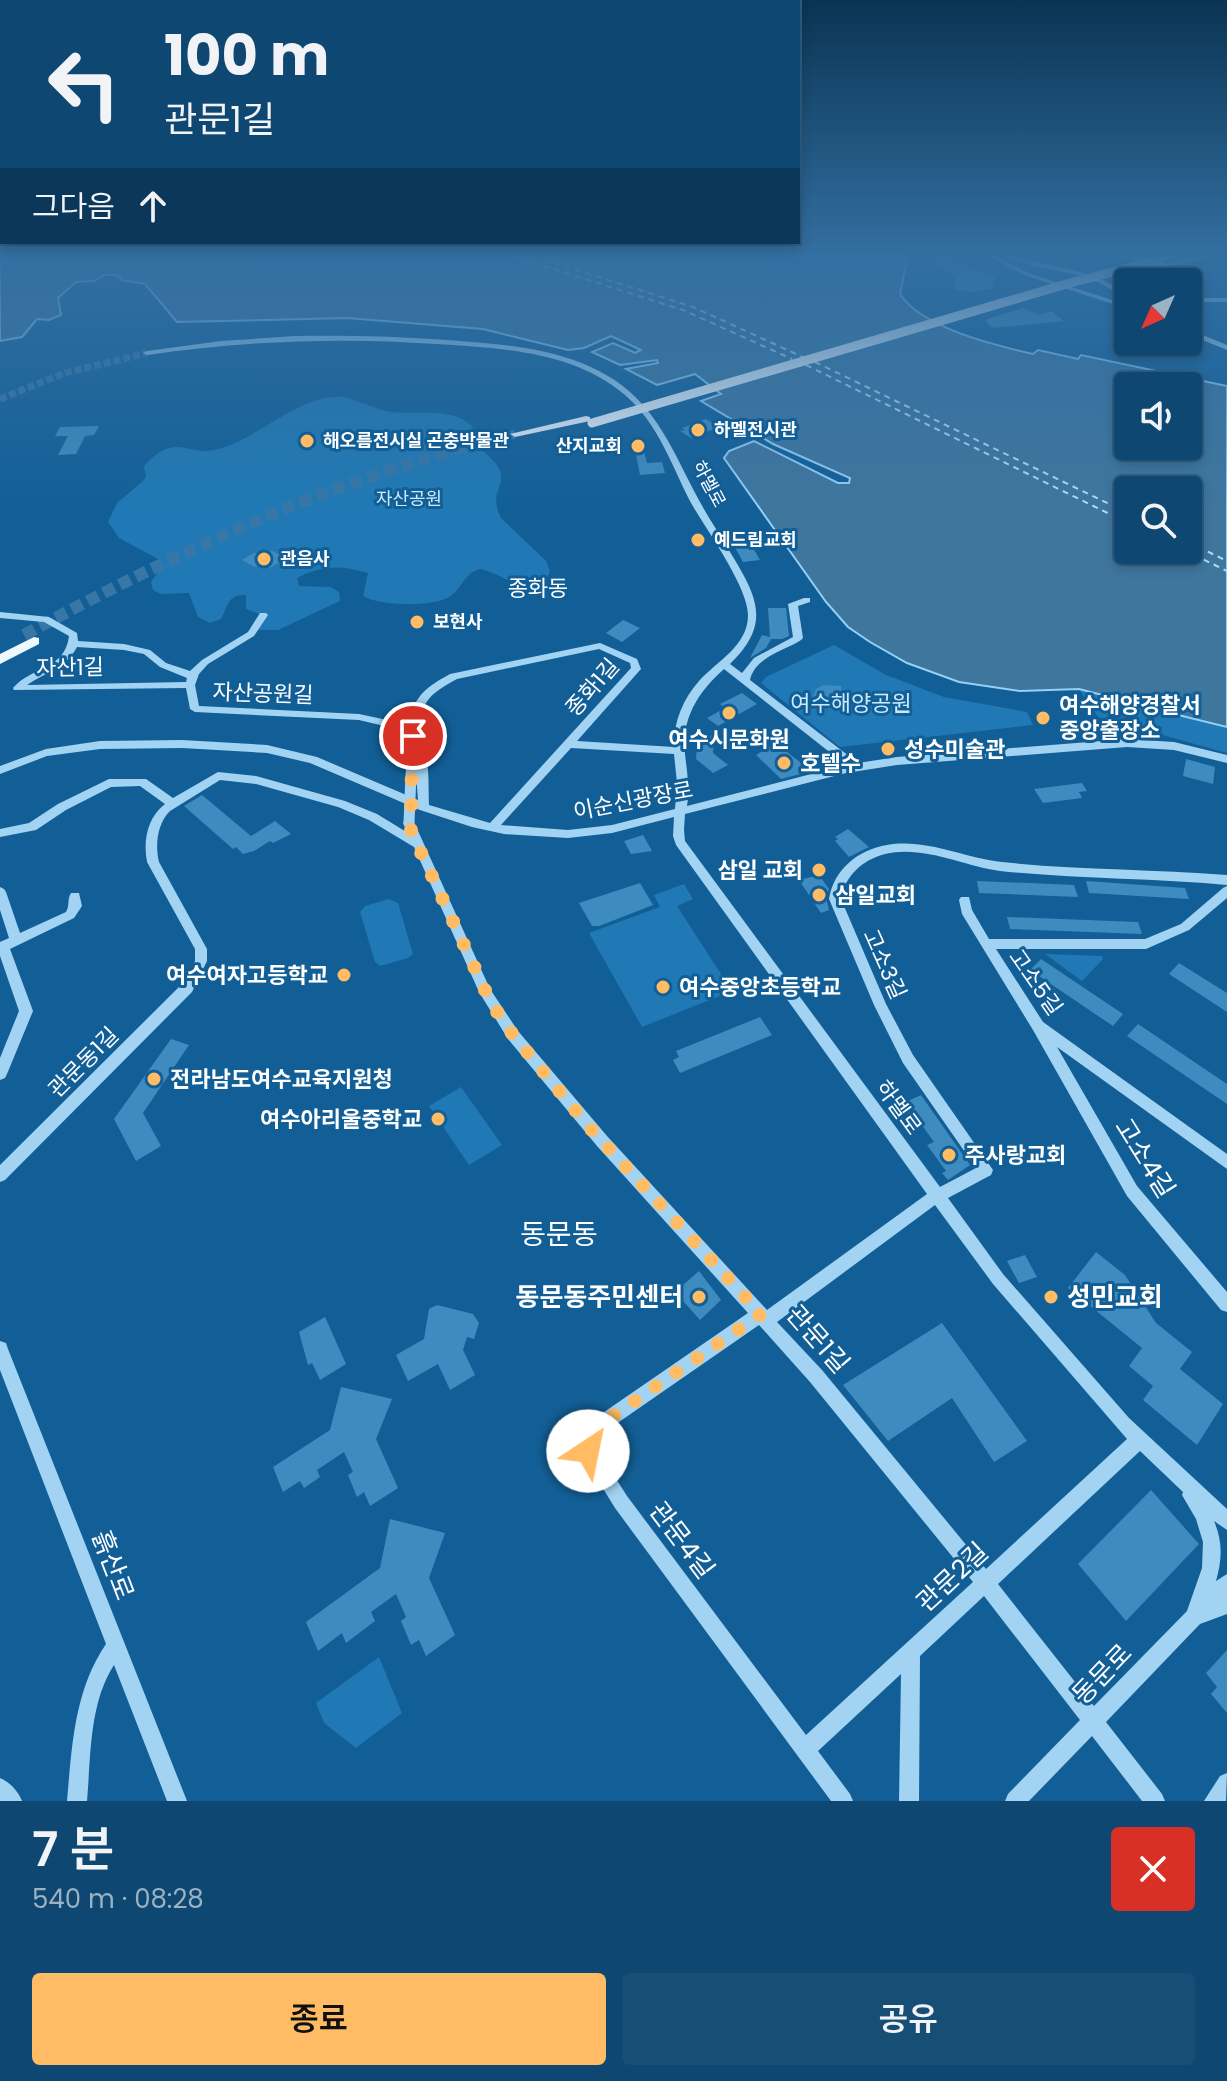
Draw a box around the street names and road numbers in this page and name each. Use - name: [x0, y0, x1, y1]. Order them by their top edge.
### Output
- street label: 하멜로: [687, 456, 732, 512]
- street label: 자산1길: [36, 651, 104, 684]
- street label: 종화1길: [558, 652, 626, 723]
- street label: 자산공원길: [212, 676, 314, 711]
- street label: 이순신광장로: [571, 774, 696, 827]
- street label: 고소3길: [855, 924, 914, 1004]
- street label: 고소5길: [1002, 943, 1070, 1022]
- street label: 관문동1길: [41, 1020, 125, 1104]
- street label: 하멜로: [868, 1074, 929, 1141]
- street label: 고소4길: [1106, 1111, 1184, 1205]
- street label: 관문1길: [778, 1297, 858, 1381]
- street label: 관문4길: [641, 1494, 723, 1586]
- street label: 흙산로: [83, 1525, 143, 1605]
- street label: 관문2길: [908, 1534, 996, 1620]
- street label: 동문로: [1064, 1636, 1140, 1712]

